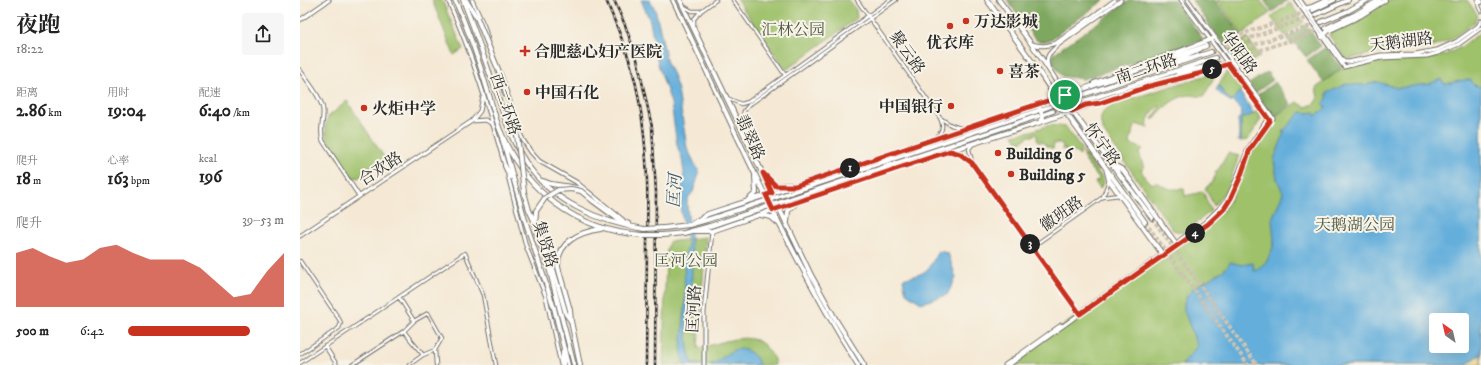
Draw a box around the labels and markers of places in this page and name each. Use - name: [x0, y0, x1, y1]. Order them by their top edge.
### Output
- place label: 万达影城: [974, 12, 1038, 32]
- marker: 万达影城: [961, 16, 971, 26]
- marker: 优衣库: [945, 21, 955, 31]
- place label: 优衣库: [926, 33, 974, 53]
- place label: 合肥慈心妇产医院: [534, 42, 662, 62]
- marker: 合肥慈心妇产医院: [519, 45, 531, 57]
- pin: 5: [1202, 59, 1222, 79]
- place label: 喜茶: [1008, 62, 1040, 82]
- marker: 喜茶: [995, 66, 1005, 76]
- pin: [1048, 78, 1082, 112]
- place label: 中国石化: [535, 83, 599, 103]
- marker: 中国石化: [522, 87, 532, 97]
- place label: 中国银行: [879, 97, 943, 117]
- place label: 火炬中学: [372, 99, 436, 119]
- marker: 中国银行: [946, 101, 956, 111]
- marker: 火炬中学: [359, 103, 369, 113]
- place label: Building 6: [1006, 144, 1074, 164]
- marker: Building 6: [993, 148, 1003, 158]
- pin: 1: [840, 158, 860, 178]
- place label: Building 5: [1019, 165, 1085, 185]
- marker: Building 5: [1006, 169, 1016, 179]
- pin: 4: [1185, 223, 1205, 243]
- pin: 3: [1020, 234, 1040, 254]

